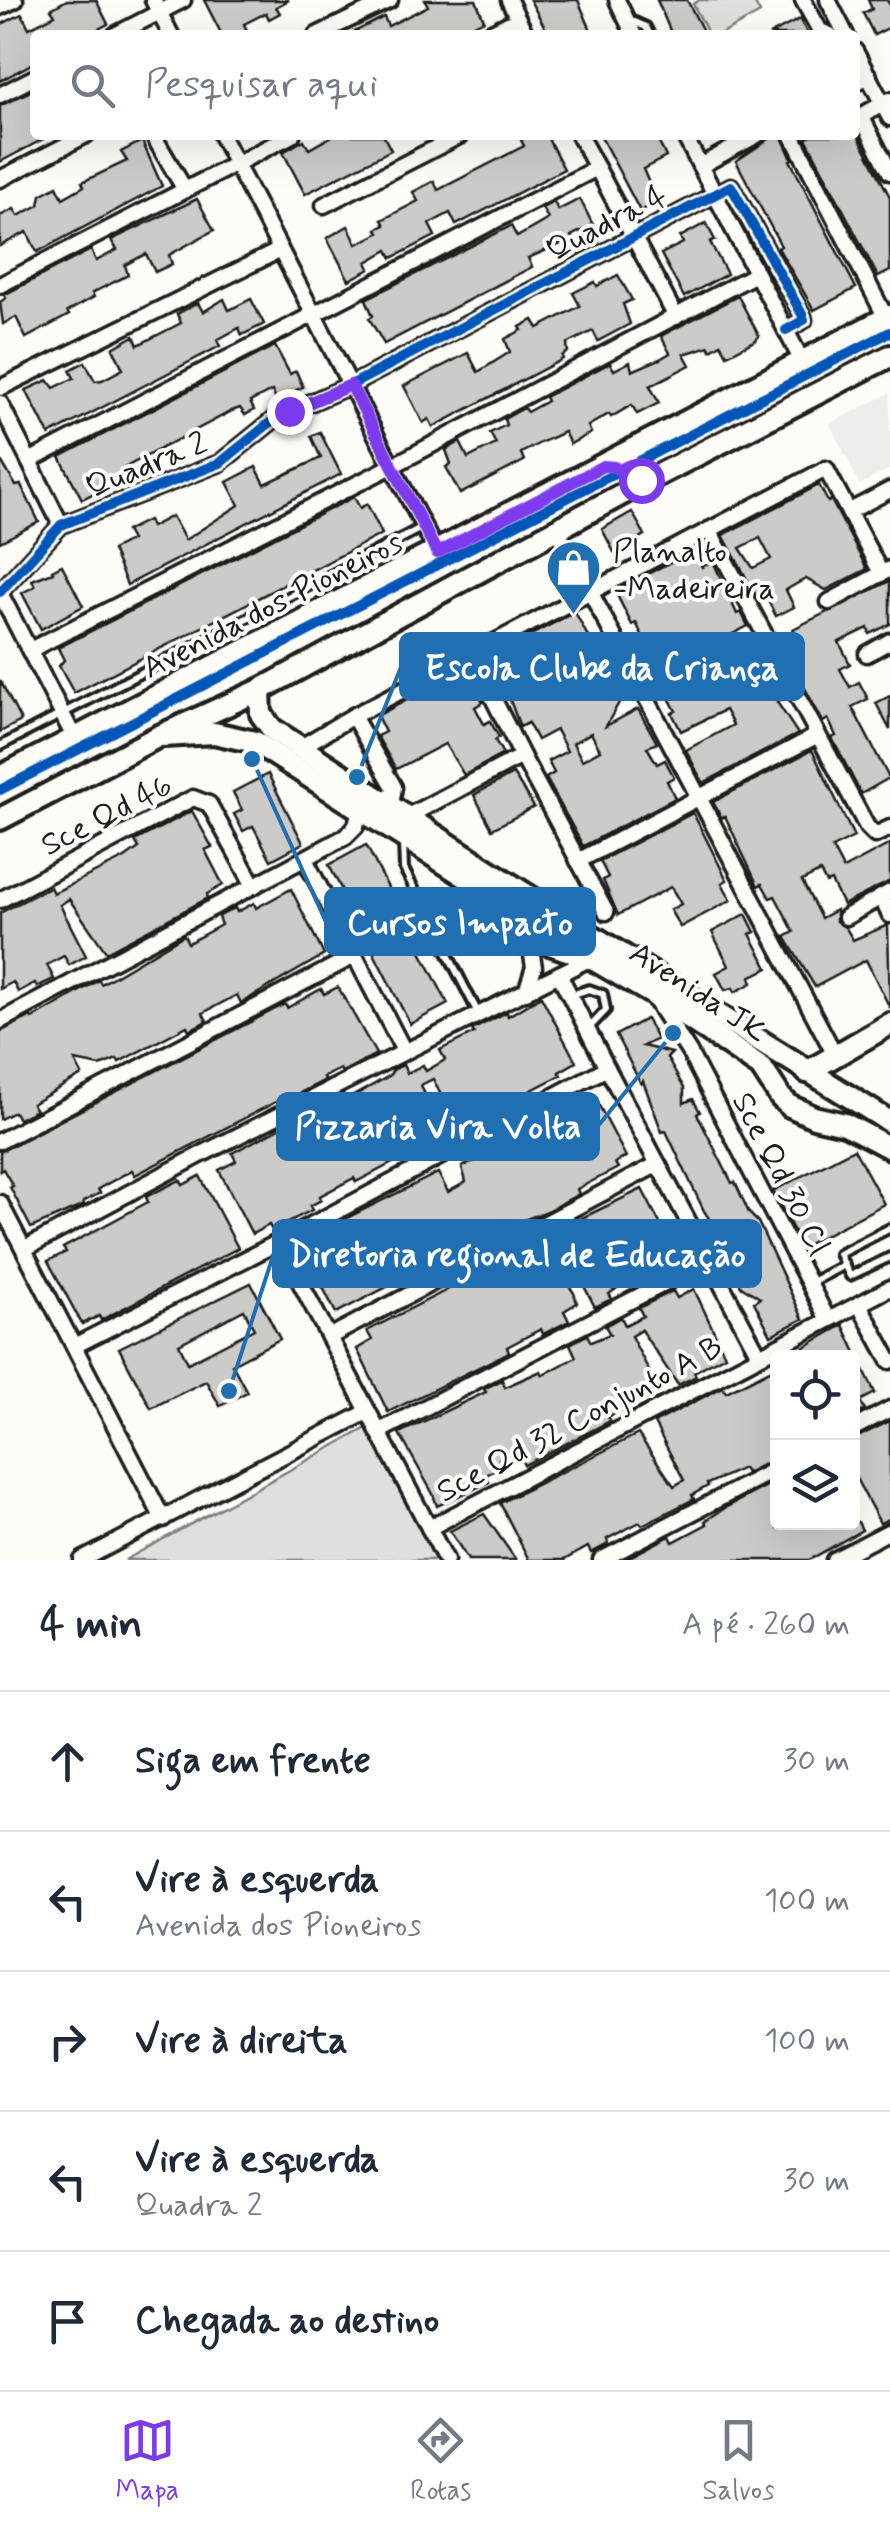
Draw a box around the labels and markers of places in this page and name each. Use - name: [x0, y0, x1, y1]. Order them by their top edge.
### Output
- place label: Planalto -Madeireira: [613, 531, 775, 610]
- shop icon: Planalto -Madeireira: [544, 538, 604, 617]
- callout: Escola Clube da Criança: [401, 634, 803, 699]
- callout: Cursos Impacto: [326, 889, 594, 954]
- callout: Pizzaria Vira Volta: [278, 1094, 598, 1159]
- callout: Diretoria regional de Educação: [274, 1221, 760, 1286]

